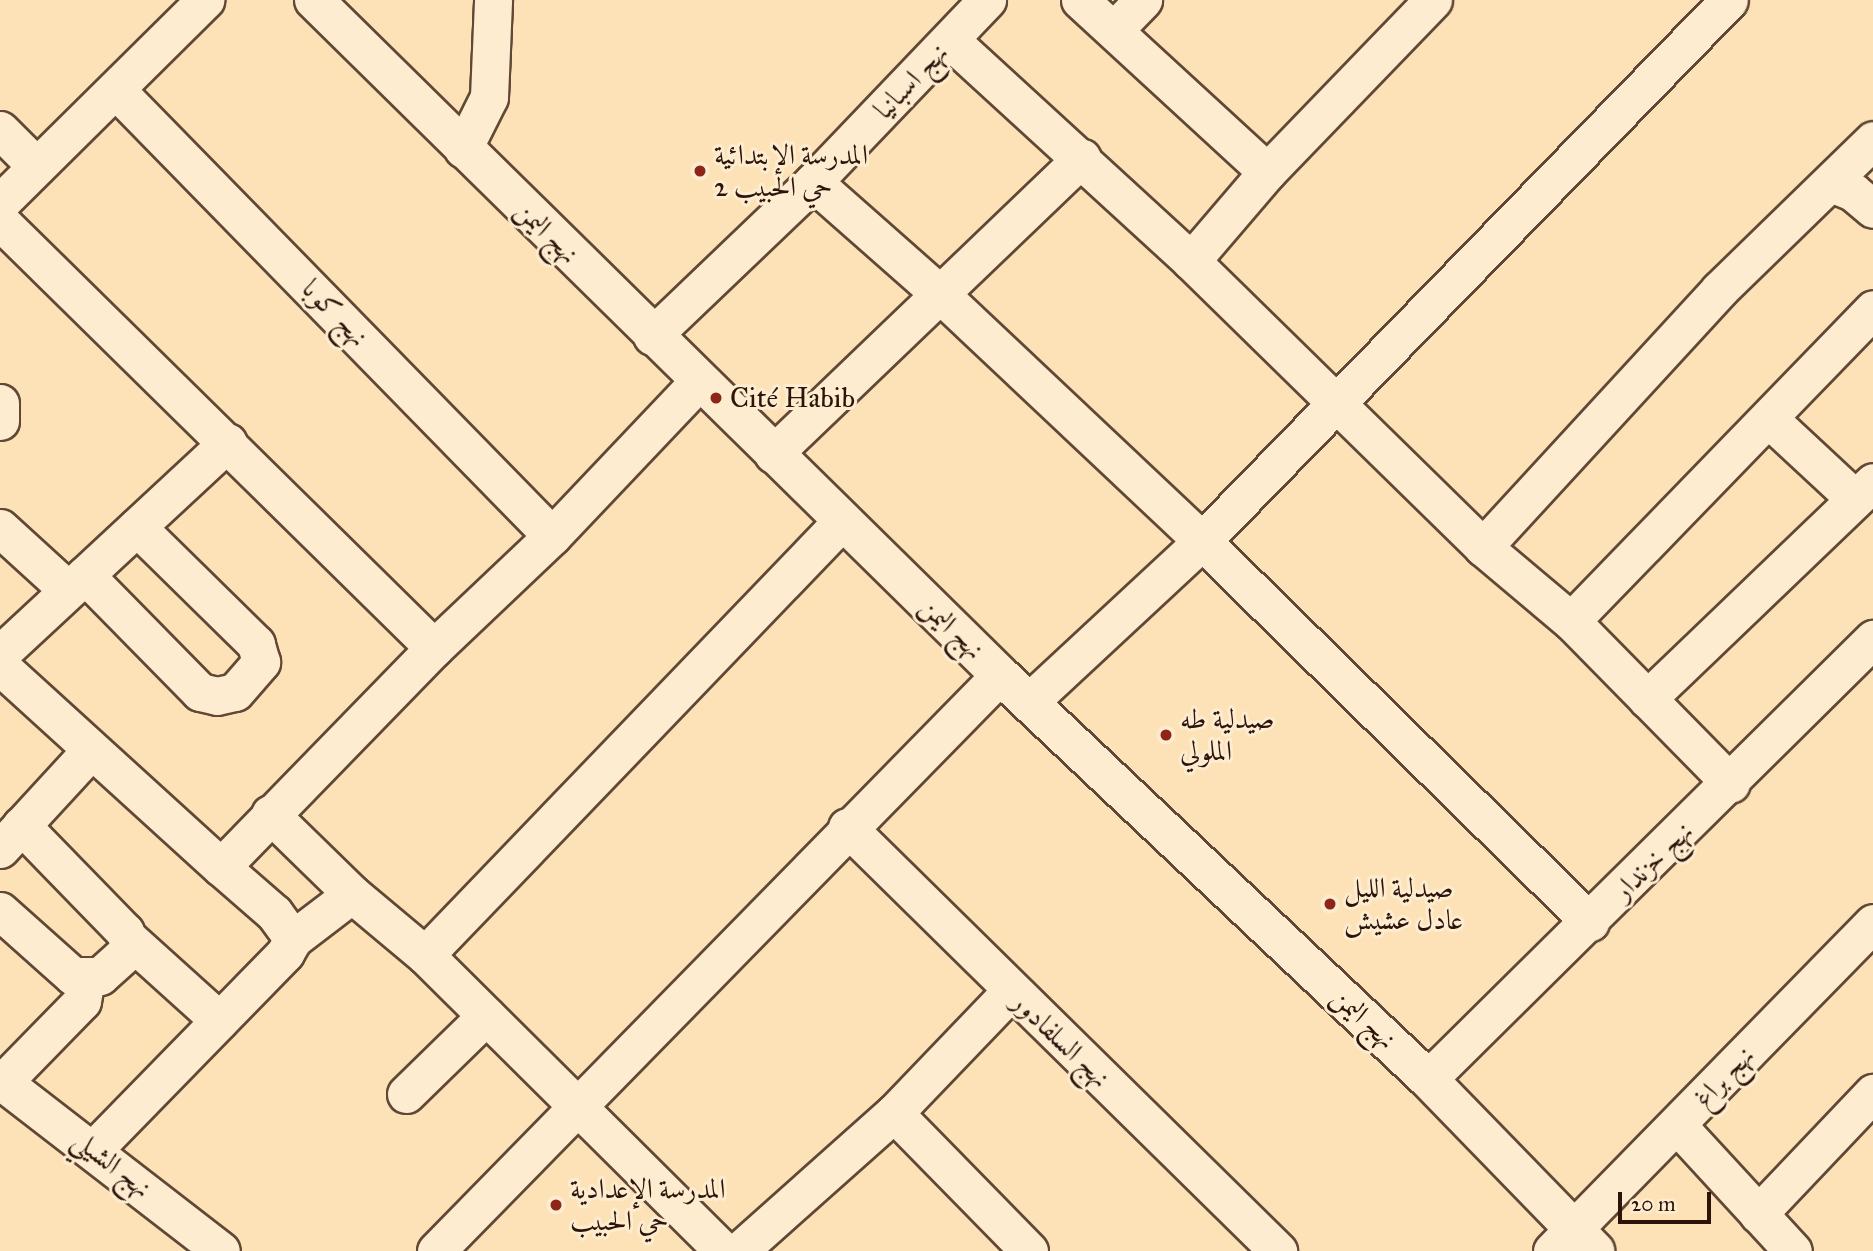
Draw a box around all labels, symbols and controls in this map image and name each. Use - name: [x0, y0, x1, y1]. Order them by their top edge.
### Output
- street label: نهج اسبانيا: [867, 36, 955, 126]
- place label: المدرسة الإبتدائية حي الحبيب 2: [714, 138, 868, 204]
- marker: المدرسة الإبتدائية حي الحبيب 2: [692, 163, 708, 179]
- street label: نهج اليمن: [508, 193, 586, 271]
- street label: نهج كوبا: [295, 272, 375, 354]
- place label: Cité Habib: [730, 381, 855, 415]
- marker: Cité Habib: [708, 390, 724, 406]
- street label: نهج اليمن: [913, 589, 991, 667]
- place label: صيدلية طه الملولي: [1180, 702, 1274, 768]
- marker: صيدلية طه الملولي: [1158, 727, 1174, 743]
- street label: نهج خزندار: [1606, 815, 1700, 907]
- place label: صيدلية الليل عادل عشيش: [1344, 871, 1463, 937]
- marker: صيدلية الليل عادل عشيش: [1322, 896, 1338, 912]
- street label: نهج اليمن: [1325, 980, 1403, 1056]
- street label: نهج السلفادور: [1005, 985, 1117, 1095]
- street label: نهج براغ: [1686, 1039, 1762, 1115]
- street label: نهج الشيلي: [66, 1123, 158, 1205]
- place label: المدرسة الإعدادية حي الحبيب: [570, 1172, 726, 1238]
- scale bar: [1621, 1178, 1714, 1222]
- text: 20 m: [1631, 1191, 1676, 1217]
- marker: المدرسة الإعدادية حي الحبيب: [548, 1197, 564, 1213]

